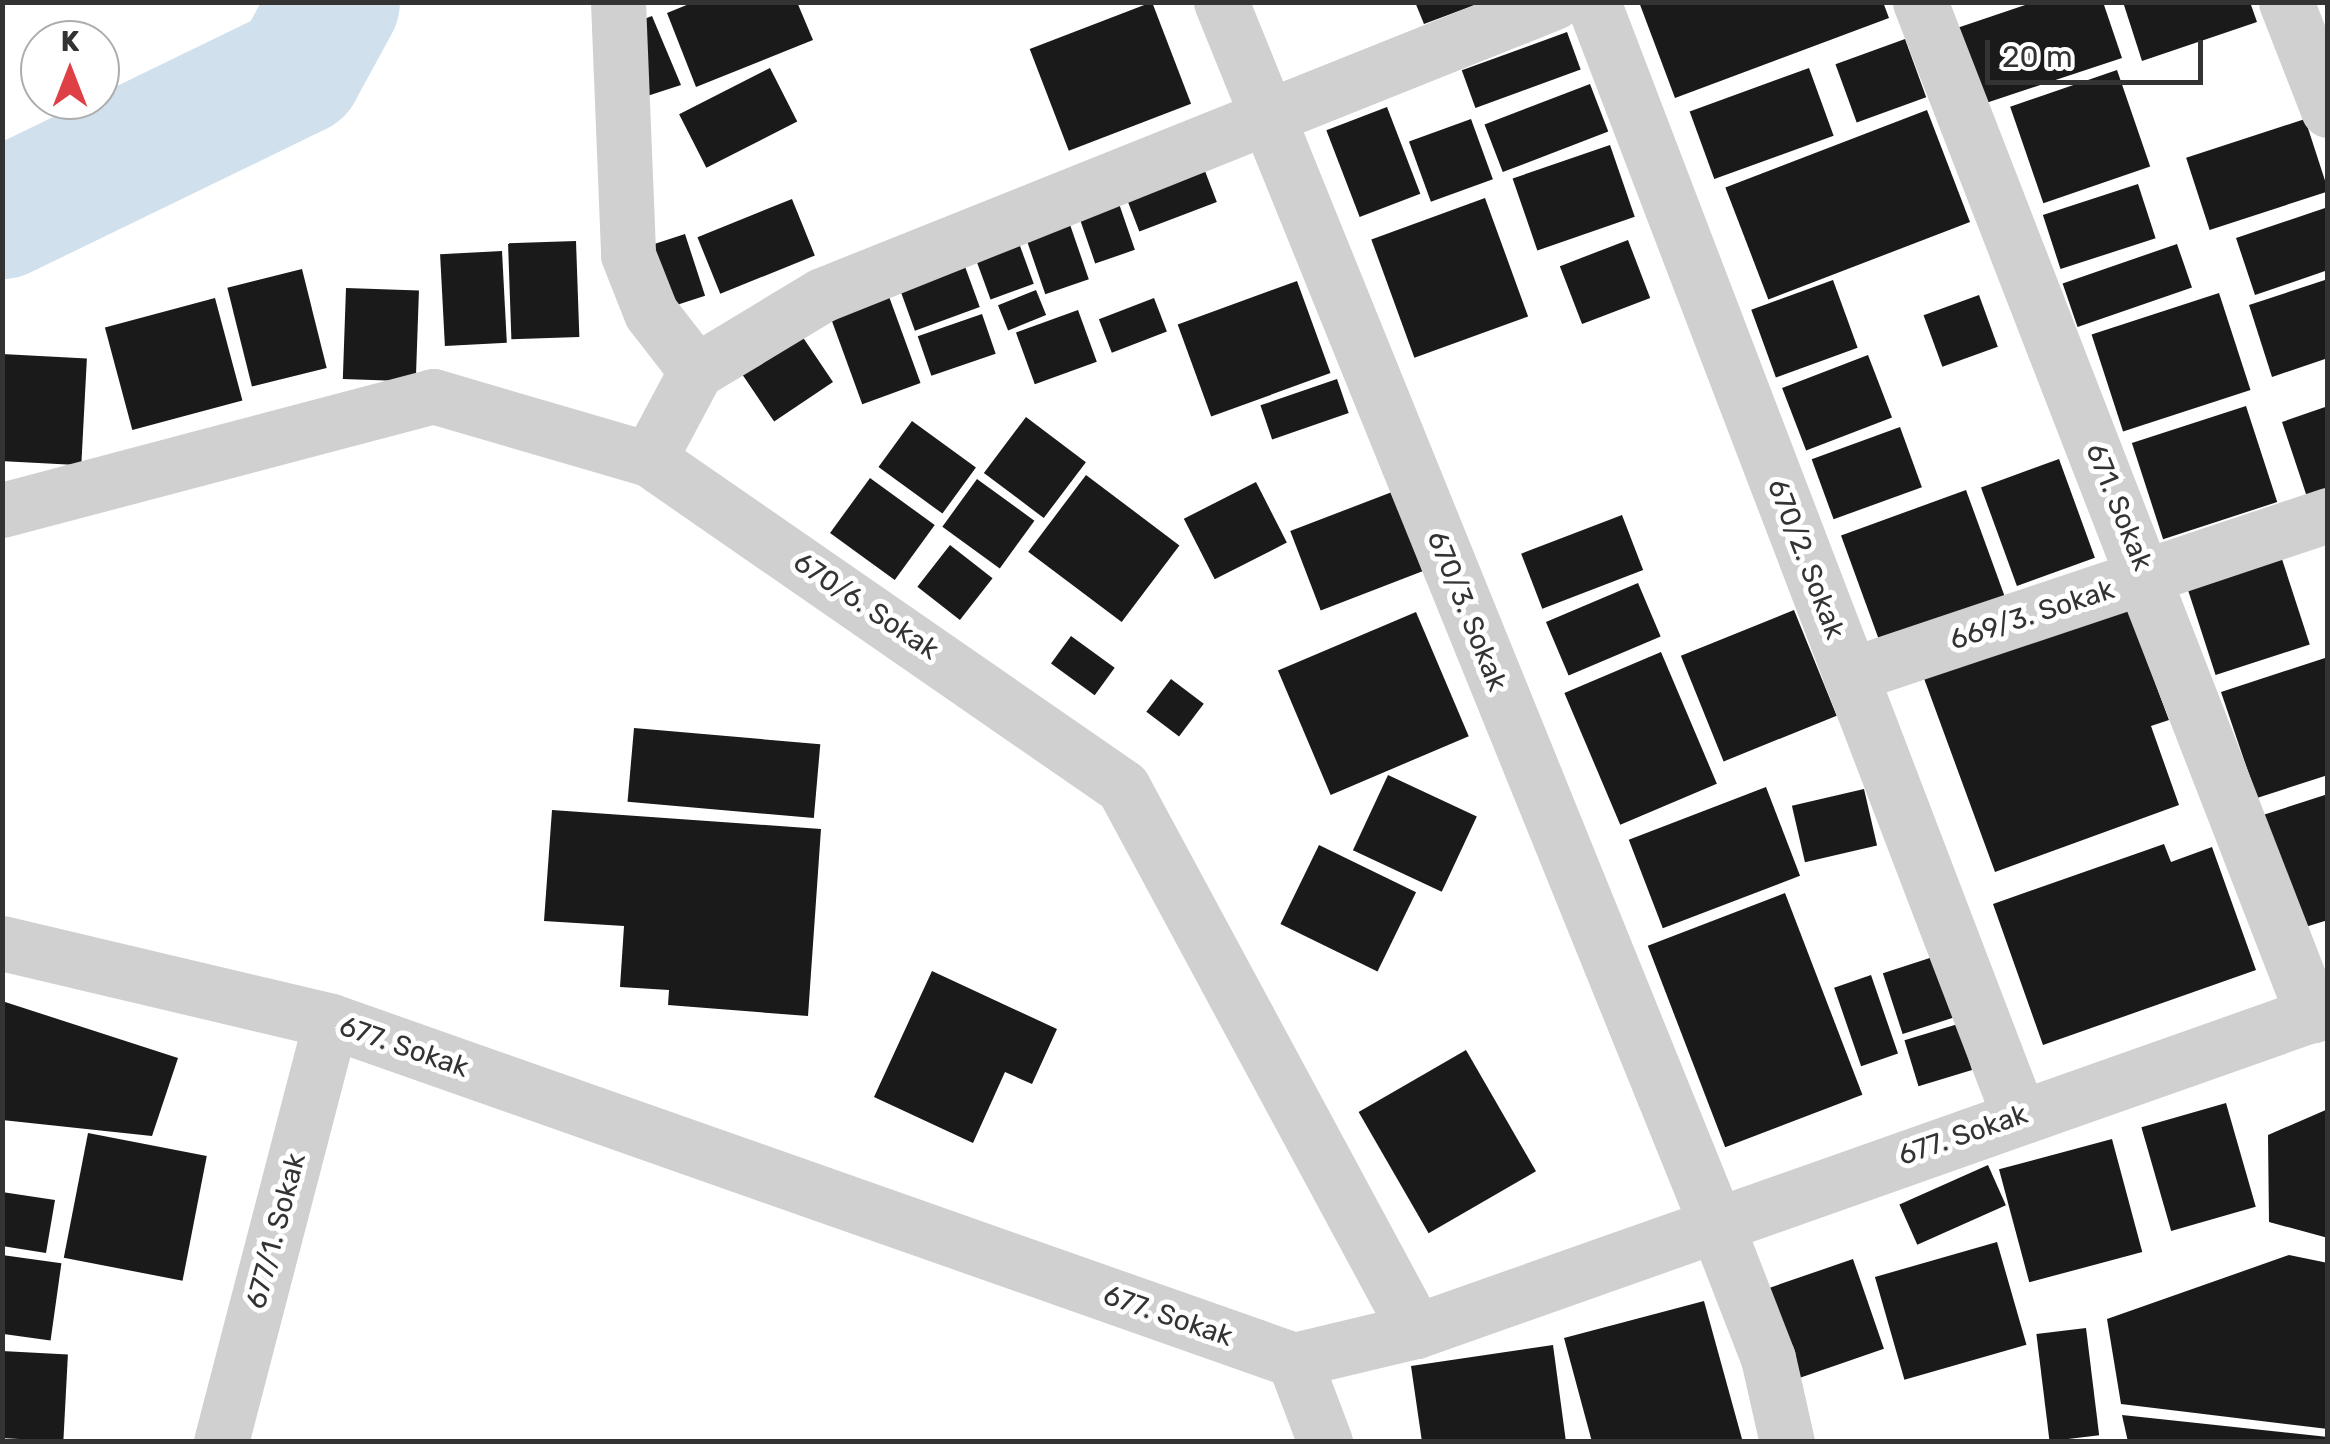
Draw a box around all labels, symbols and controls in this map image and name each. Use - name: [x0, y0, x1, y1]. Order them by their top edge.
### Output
- north arrow: [20, 20, 120, 120]
- scale bar: [1990, 20, 2208, 82]
- text: K: [61, 25, 79, 58]
- text: 20 m: [2002, 39, 2073, 75]
- street label: 671. Sokak: [2078, 439, 2160, 575]
- street label: 670/2. Sokak: [1760, 474, 1852, 644]
- street label: 670/3. Sokak: [1420, 526, 1514, 696]
- street label: 670/6. Sokak: [787, 545, 945, 667]
- street label: 669/3. Sokak: [1946, 573, 2118, 657]
- street label: 677. Sokak: [335, 1009, 473, 1085]
- street label: 677. Sokak: [1894, 1097, 2032, 1173]
- street label: 677/1. Sokak: [239, 1149, 313, 1313]
- street label: 677. Sokak: [1099, 1278, 1237, 1354]

